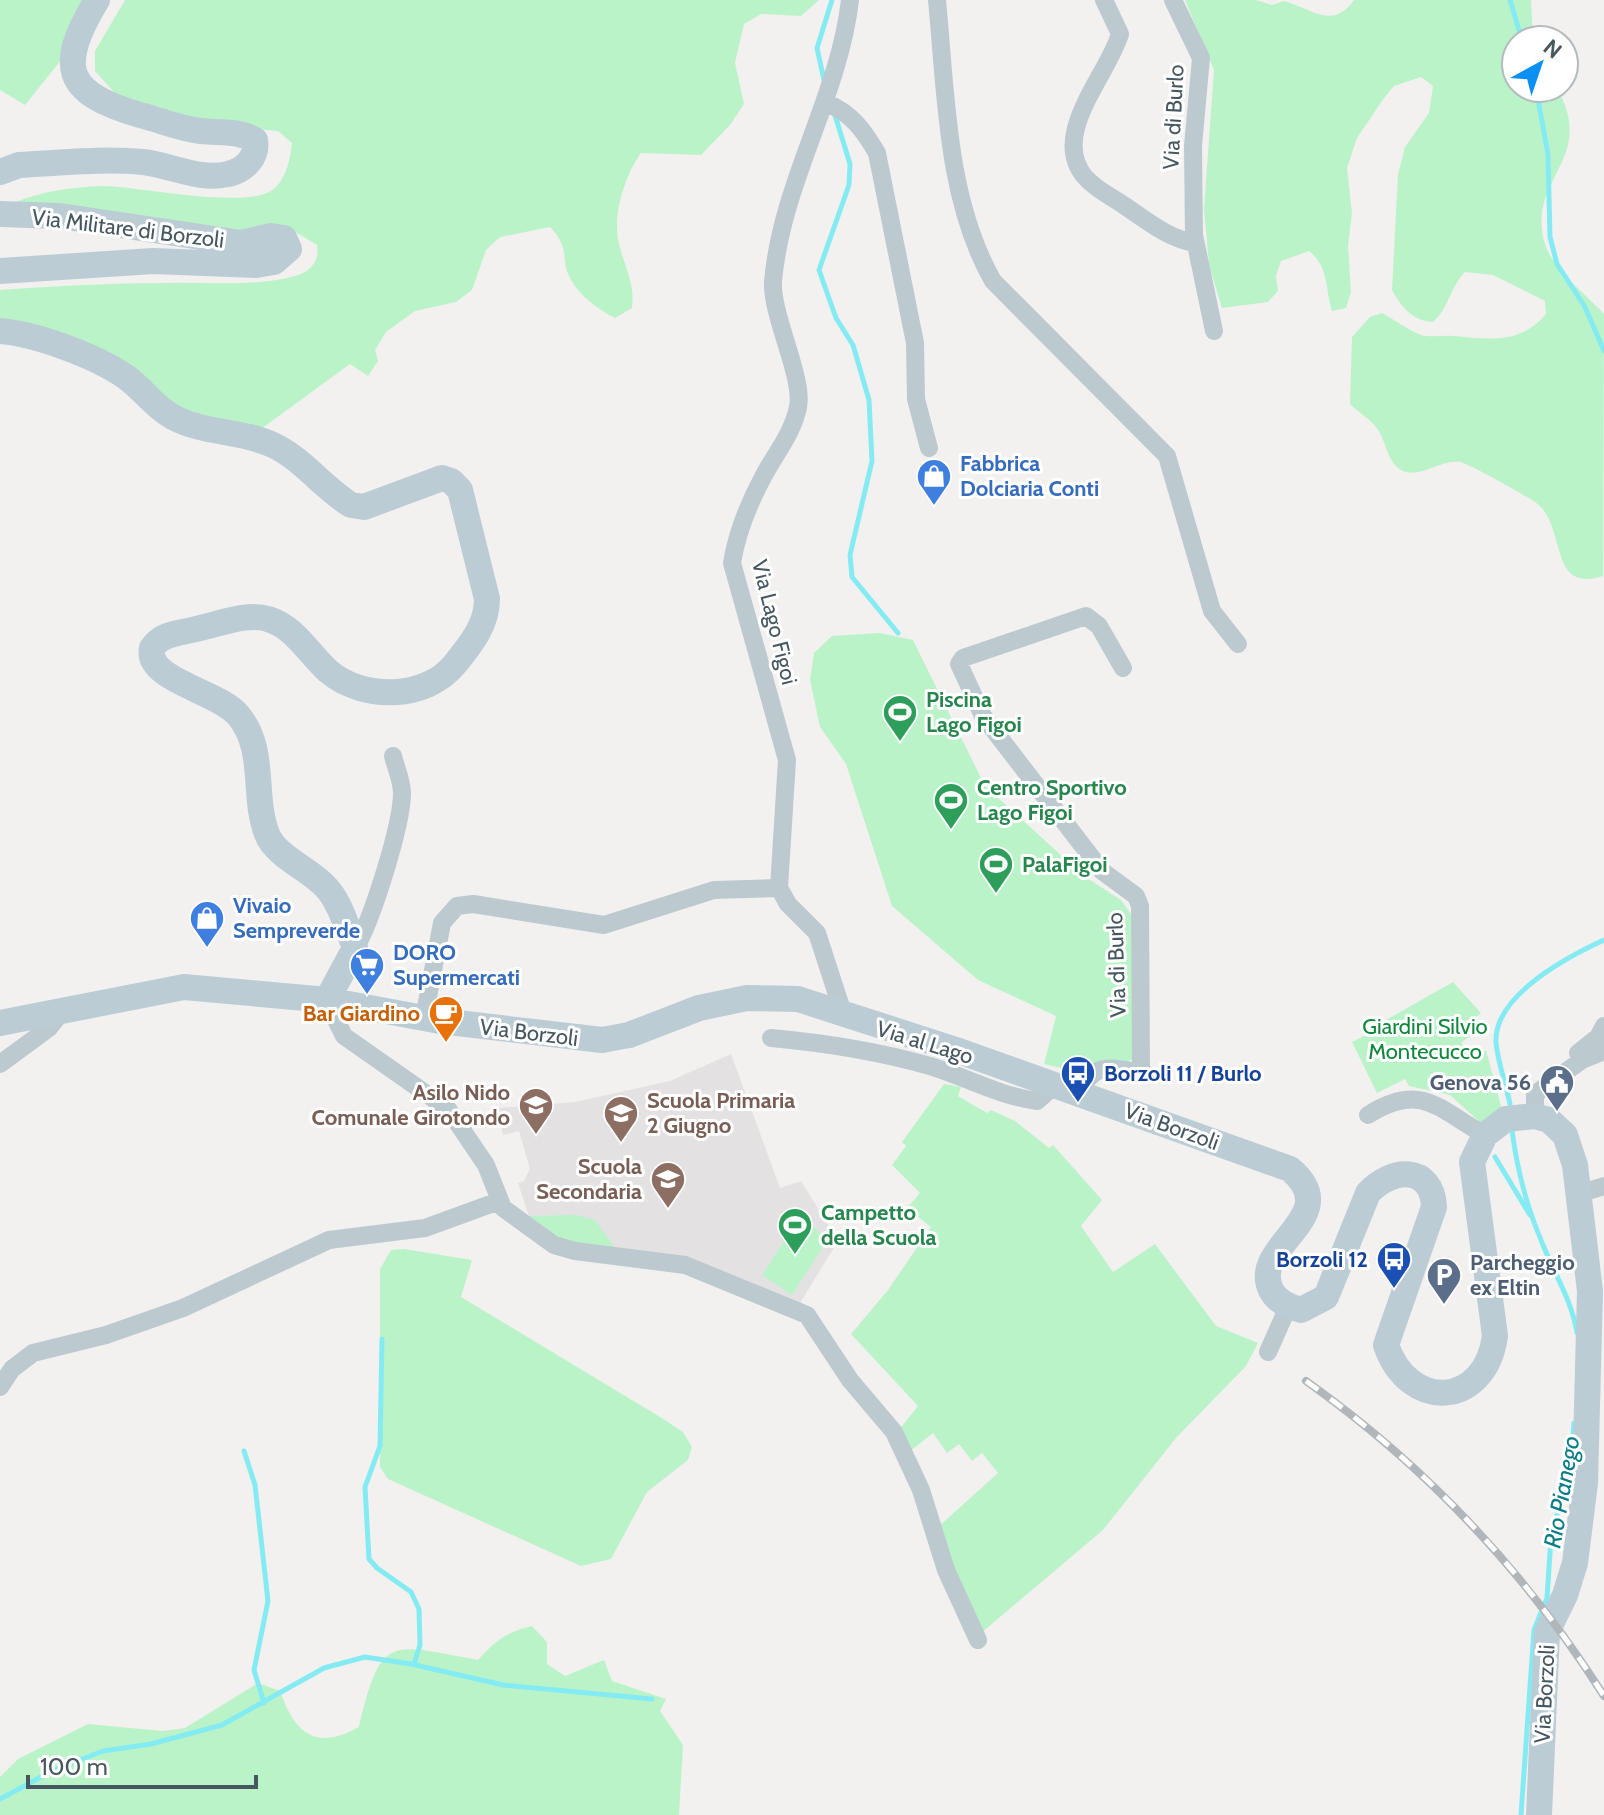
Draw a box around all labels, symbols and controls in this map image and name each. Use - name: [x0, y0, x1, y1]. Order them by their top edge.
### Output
- north arrow: [1500, 24, 1580, 104]
- text: N: [1538, 34, 1567, 64]
- street label: Via di Burlo: [1157, 64, 1190, 170]
- street label: Via Militare di Borzoli: [30, 203, 226, 254]
- place label: Fabbrica Dolciaria Conti: [960, 450, 1099, 502]
- shop icon: Fabbrica Dolciaria Conti: [915, 457, 953, 507]
- street label: Via Lago Figoi: [746, 557, 803, 687]
- place label: Piscina Lago Figoi: [926, 686, 1022, 738]
- sports icon: Piscina Lago Figoi: [881, 693, 919, 743]
- place label: Centro Sportivo Lago Figoi: [977, 774, 1127, 826]
- sports icon: Centro Sportivo Lago Figoi: [932, 781, 970, 831]
- sports icon: PalaFigoi: [977, 845, 1015, 895]
- place label: PalaFigoi: [1022, 851, 1108, 878]
- place label: Vivaio Sempreverde: [233, 892, 360, 944]
- shop icon: Vivaio Sempreverde: [188, 899, 226, 949]
- street label: Via di Burlo: [1101, 912, 1132, 1018]
- place label: DORO Supermercati: [393, 939, 520, 991]
- supermarket icon: DORO Supermercati: [348, 946, 386, 996]
- cafe icon: Bar Giardino: [427, 994, 465, 1044]
- place label: Bar Giardino: [303, 1000, 420, 1027]
- street label: Via Borzoli: [478, 1013, 580, 1052]
- park label: Giardini Silvio Montecucco: [1362, 1013, 1488, 1065]
- street label: Via al Lago: [873, 1015, 977, 1070]
- bus stop icon: Borzoli 11 / Burlo: [1059, 1054, 1097, 1104]
- place label: Borzoli 11 / Burlo: [1104, 1060, 1262, 1087]
- public building icon: Genova 56: [1538, 1063, 1576, 1113]
- place label: Genova 56: [1430, 1069, 1531, 1096]
- place label: Asilo Nido Comunale Girotondo: [311, 1079, 510, 1131]
- school or university icon: Asilo Nido Comunale Girotondo: [517, 1086, 555, 1136]
- place label: Scuola Primaria 2 Giugno: [647, 1087, 795, 1139]
- school or university icon: Scuola Primaria 2 Giugno: [602, 1094, 640, 1144]
- street label: Via Borzoli: [1121, 1097, 1223, 1156]
- place label: Scuola Secondaria: [536, 1153, 642, 1205]
- school or university icon: Scuola Secondaria: [649, 1160, 687, 1210]
- place label: Campetto della Scuola: [821, 1199, 937, 1251]
- sports icon: Campetto della Scuola: [776, 1206, 814, 1256]
- bus stop icon: Borzoli 12: [1375, 1240, 1413, 1290]
- place label: Borzoli 12: [1276, 1246, 1368, 1273]
- place label: Parcheggio ex Eltin: [1470, 1249, 1575, 1301]
- parking icon: Parcheggio ex Eltin: [1425, 1256, 1463, 1306]
- water label: Rio Pianego: [1537, 1434, 1586, 1550]
- street label: Via Borzoli: [1528, 1644, 1561, 1744]
- scale bar: [28, 1739, 256, 1789]
- text: 100 m: [40, 1752, 108, 1781]

